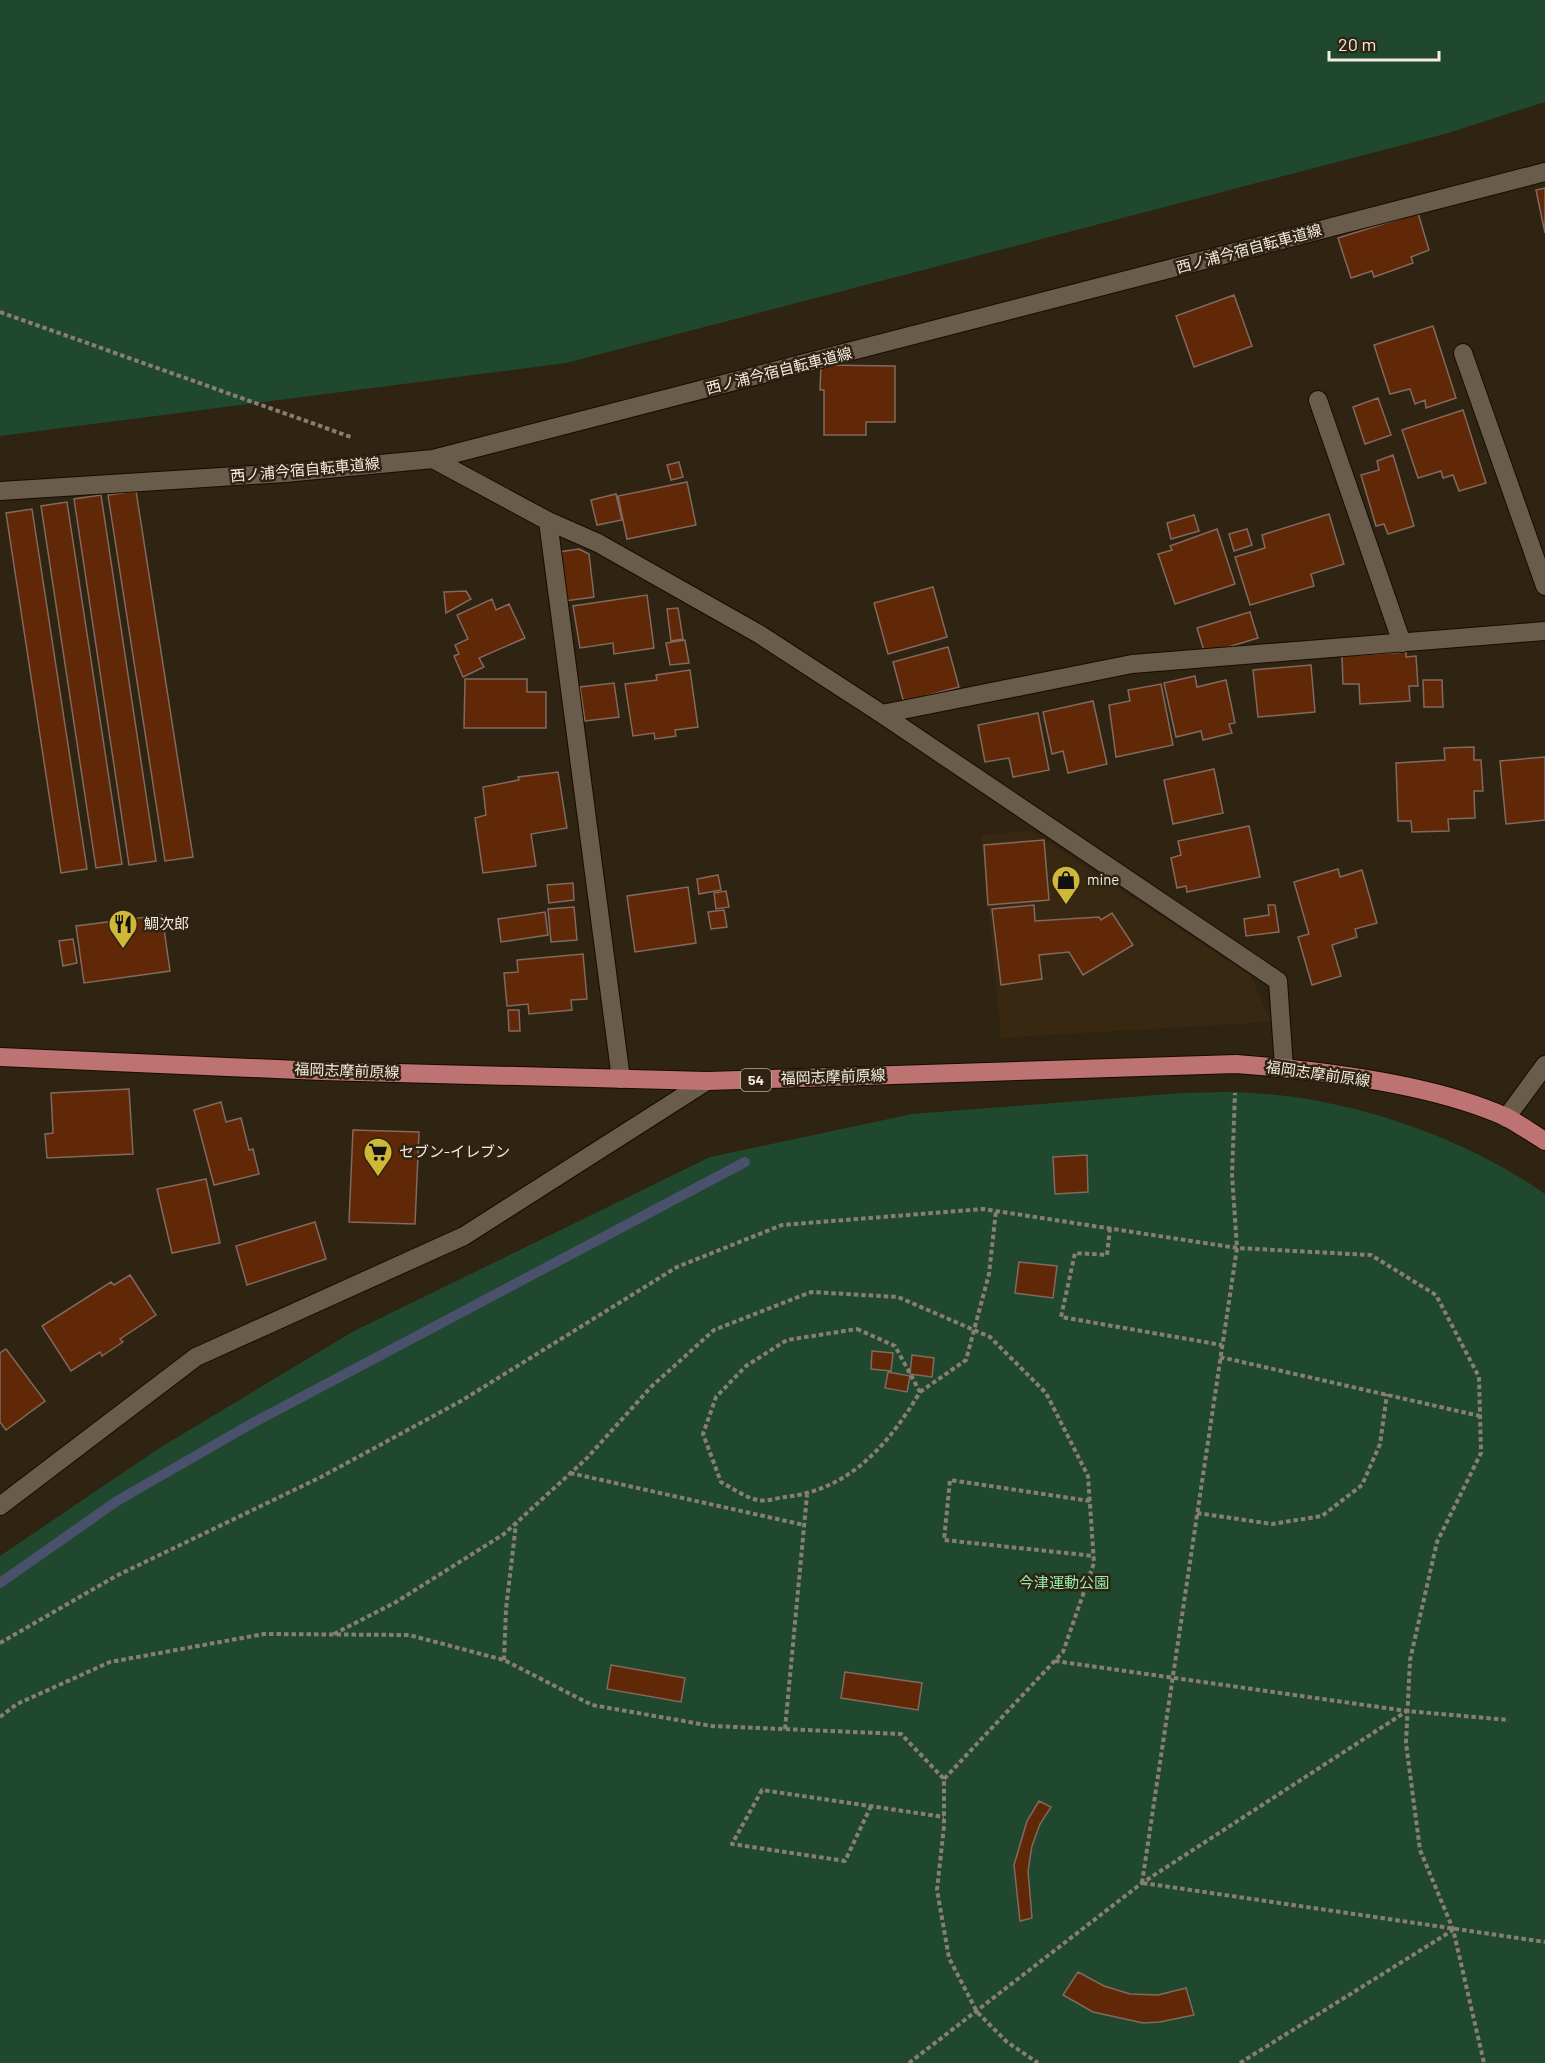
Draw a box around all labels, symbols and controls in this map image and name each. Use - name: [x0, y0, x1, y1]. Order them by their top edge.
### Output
- scale bar: [1329, 24, 1438, 62]
- text: 20 m: [1338, 33, 1376, 55]
- street label: 西ノ浦今宿自転車道線: [1174, 220, 1324, 276]
- street label: 西ノ浦今宿自転車道線: [704, 343, 854, 397]
- street label: 西ノ浦今宿自転車道線: [229, 454, 380, 485]
- shop icon: mine: [1050, 864, 1082, 906]
- place label: mine: [1087, 870, 1119, 888]
- restaurant icon: 鯛次郎: [107, 908, 139, 950]
- place label: 鯛次郎: [144, 914, 189, 932]
- street label: 福岡志摩前原線: [1265, 1057, 1371, 1089]
- street label: 福岡志摩前原線: [294, 1059, 400, 1081]
- street label: 福岡志摩前原線: [780, 1065, 886, 1087]
- road number: 54: [741, 1069, 771, 1091]
- supermarket icon: セブン-イレブン: [362, 1136, 394, 1178]
- place label: セブン-イレブン: [399, 1142, 510, 1160]
- park label: 今津運動公園: [1019, 1573, 1109, 1591]

